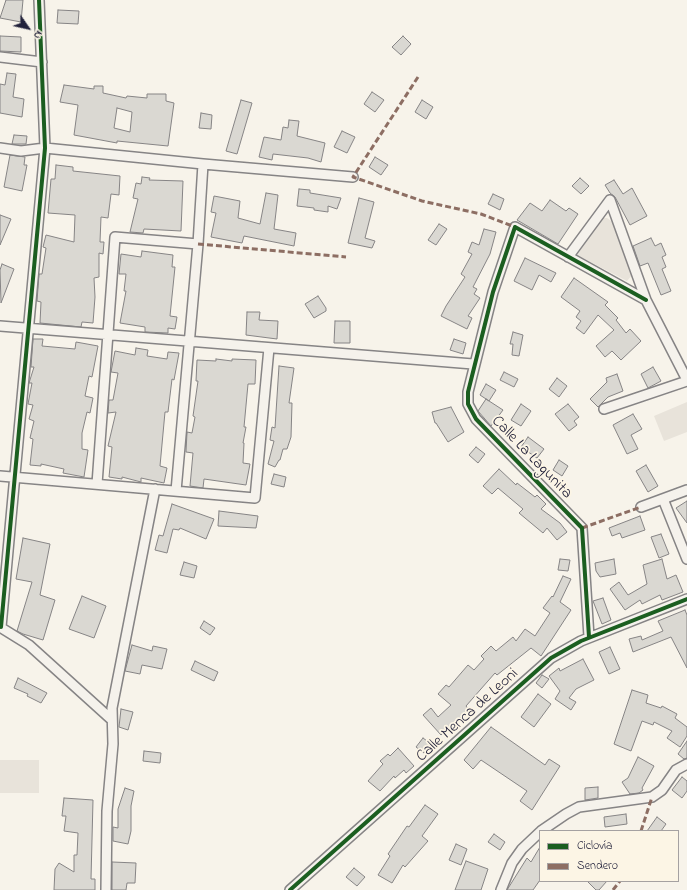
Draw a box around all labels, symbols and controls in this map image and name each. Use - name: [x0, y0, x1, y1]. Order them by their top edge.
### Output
- north arrow: [8, 8, 48, 48]
- text: N: [29, 27, 47, 42]
- street label: Calle La Lagunita: [487, 412, 575, 504]
- street label: Calle Menca de Leoni: [413, 665, 523, 767]
- legend: [539, 830, 679, 882]
- text: Ciclovía: [577, 837, 613, 855]
- text: Sendero: [577, 857, 618, 875]

